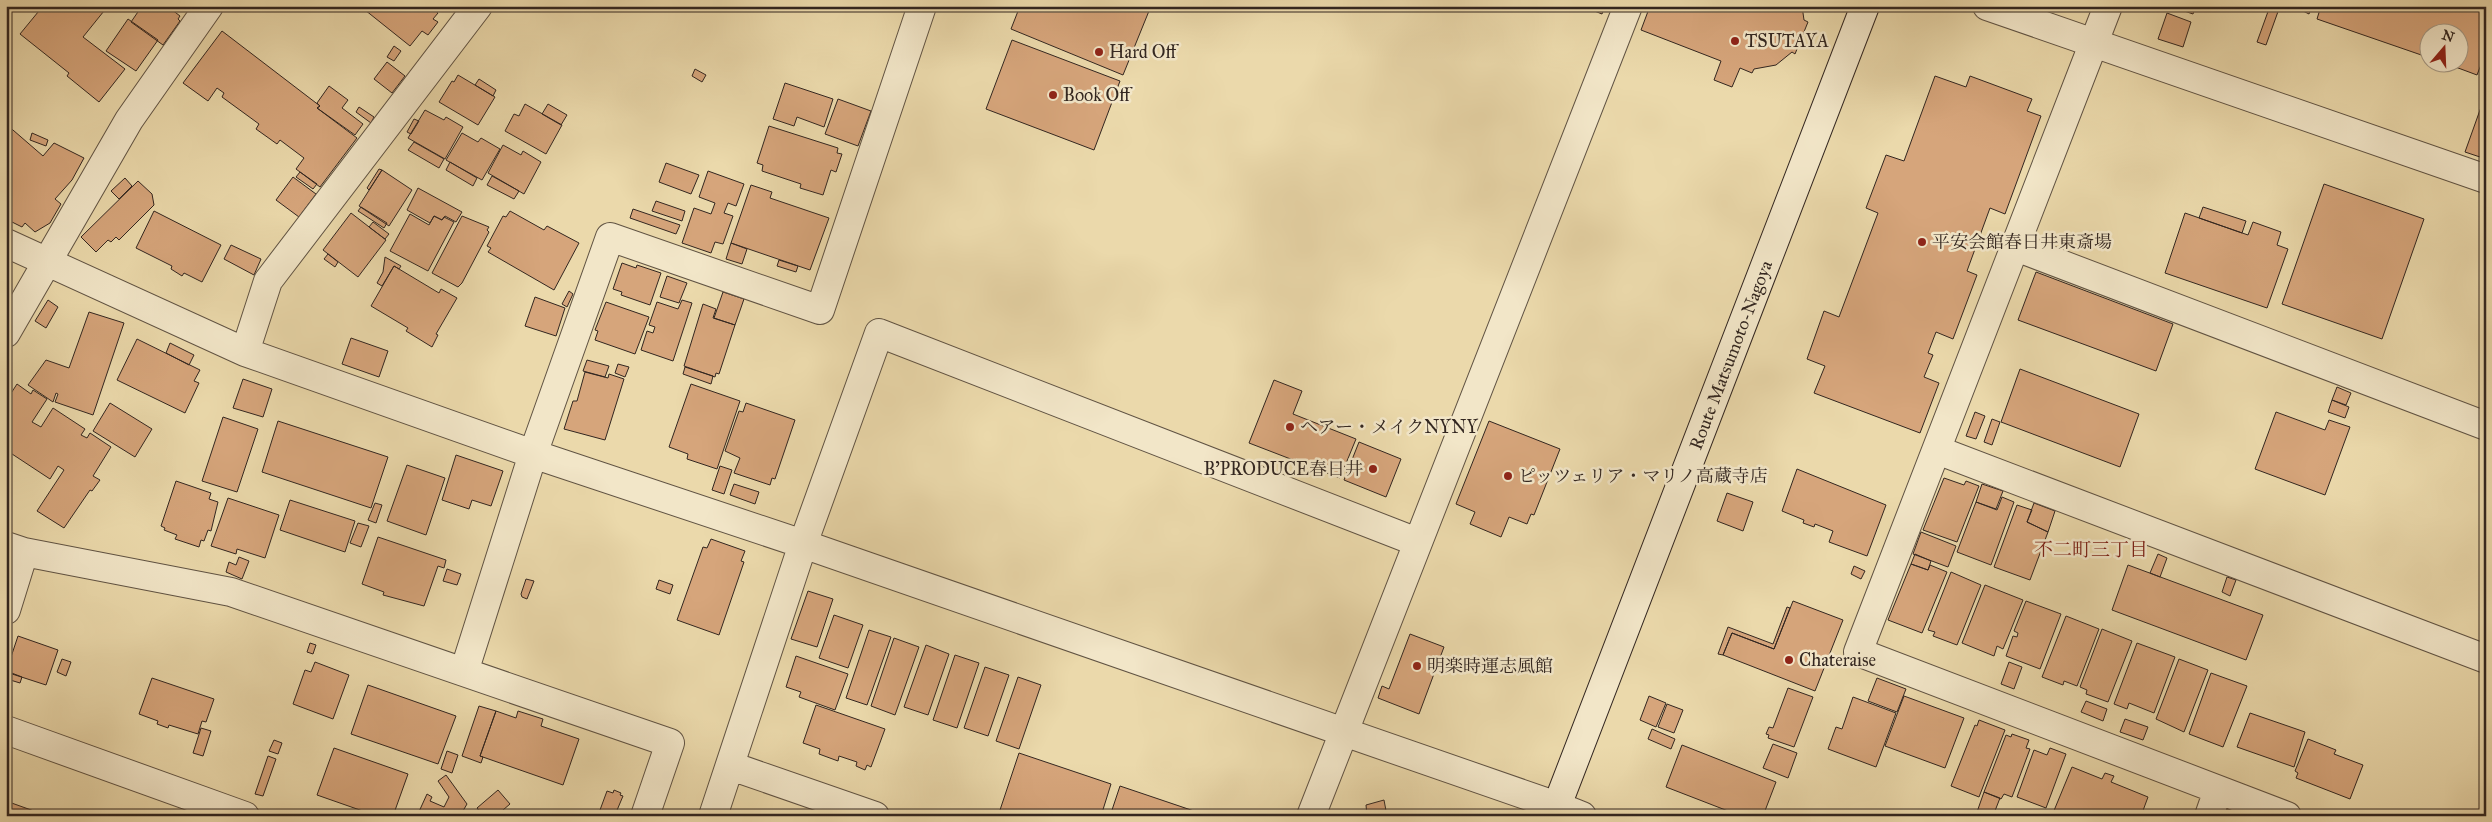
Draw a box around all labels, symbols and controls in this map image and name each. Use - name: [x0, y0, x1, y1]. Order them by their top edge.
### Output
- north arrow: [2420, 22, 2470, 72]
- text: N: [2440, 26, 2457, 46]
- place label: TSUTAYA: [1745, 30, 1829, 52]
- marker: TSUTAYA: [1729, 35, 1741, 47]
- place label: Hard Off: [1109, 41, 1179, 63]
- marker: Hard Off: [1093, 46, 1105, 58]
- place label: Book Off: [1063, 84, 1133, 106]
- marker: Book Off: [1047, 89, 1059, 101]
- place label: 平安会館春日井東斎場: [1932, 231, 2112, 253]
- marker: 平安会館春日井東斎場: [1916, 236, 1928, 248]
- street label: Route Matsumoto-Nagoya: [1685, 257, 1778, 453]
- place label: ヘアー・メイクNYNY: [1300, 416, 1478, 438]
- marker: ヘアー・メイクNYNY: [1284, 421, 1296, 433]
- place label: B'PRODUCE春日井: [1203, 458, 1363, 480]
- marker: B'PRODUCE春日井: [1367, 463, 1379, 475]
- place label: ピッツェリア・マリノ高蔵寺店: [1518, 465, 1768, 487]
- marker: ピッツェリア・マリノ高蔵寺店: [1502, 470, 1514, 482]
- district label: 不二町三丁目: [2034, 538, 2148, 561]
- place label: Chateraise: [1799, 649, 1876, 671]
- marker: Chateraise: [1783, 654, 1795, 666]
- place label: 明楽時運志風館: [1427, 655, 1553, 677]
- marker: 明楽時運志風館: [1411, 660, 1423, 672]

